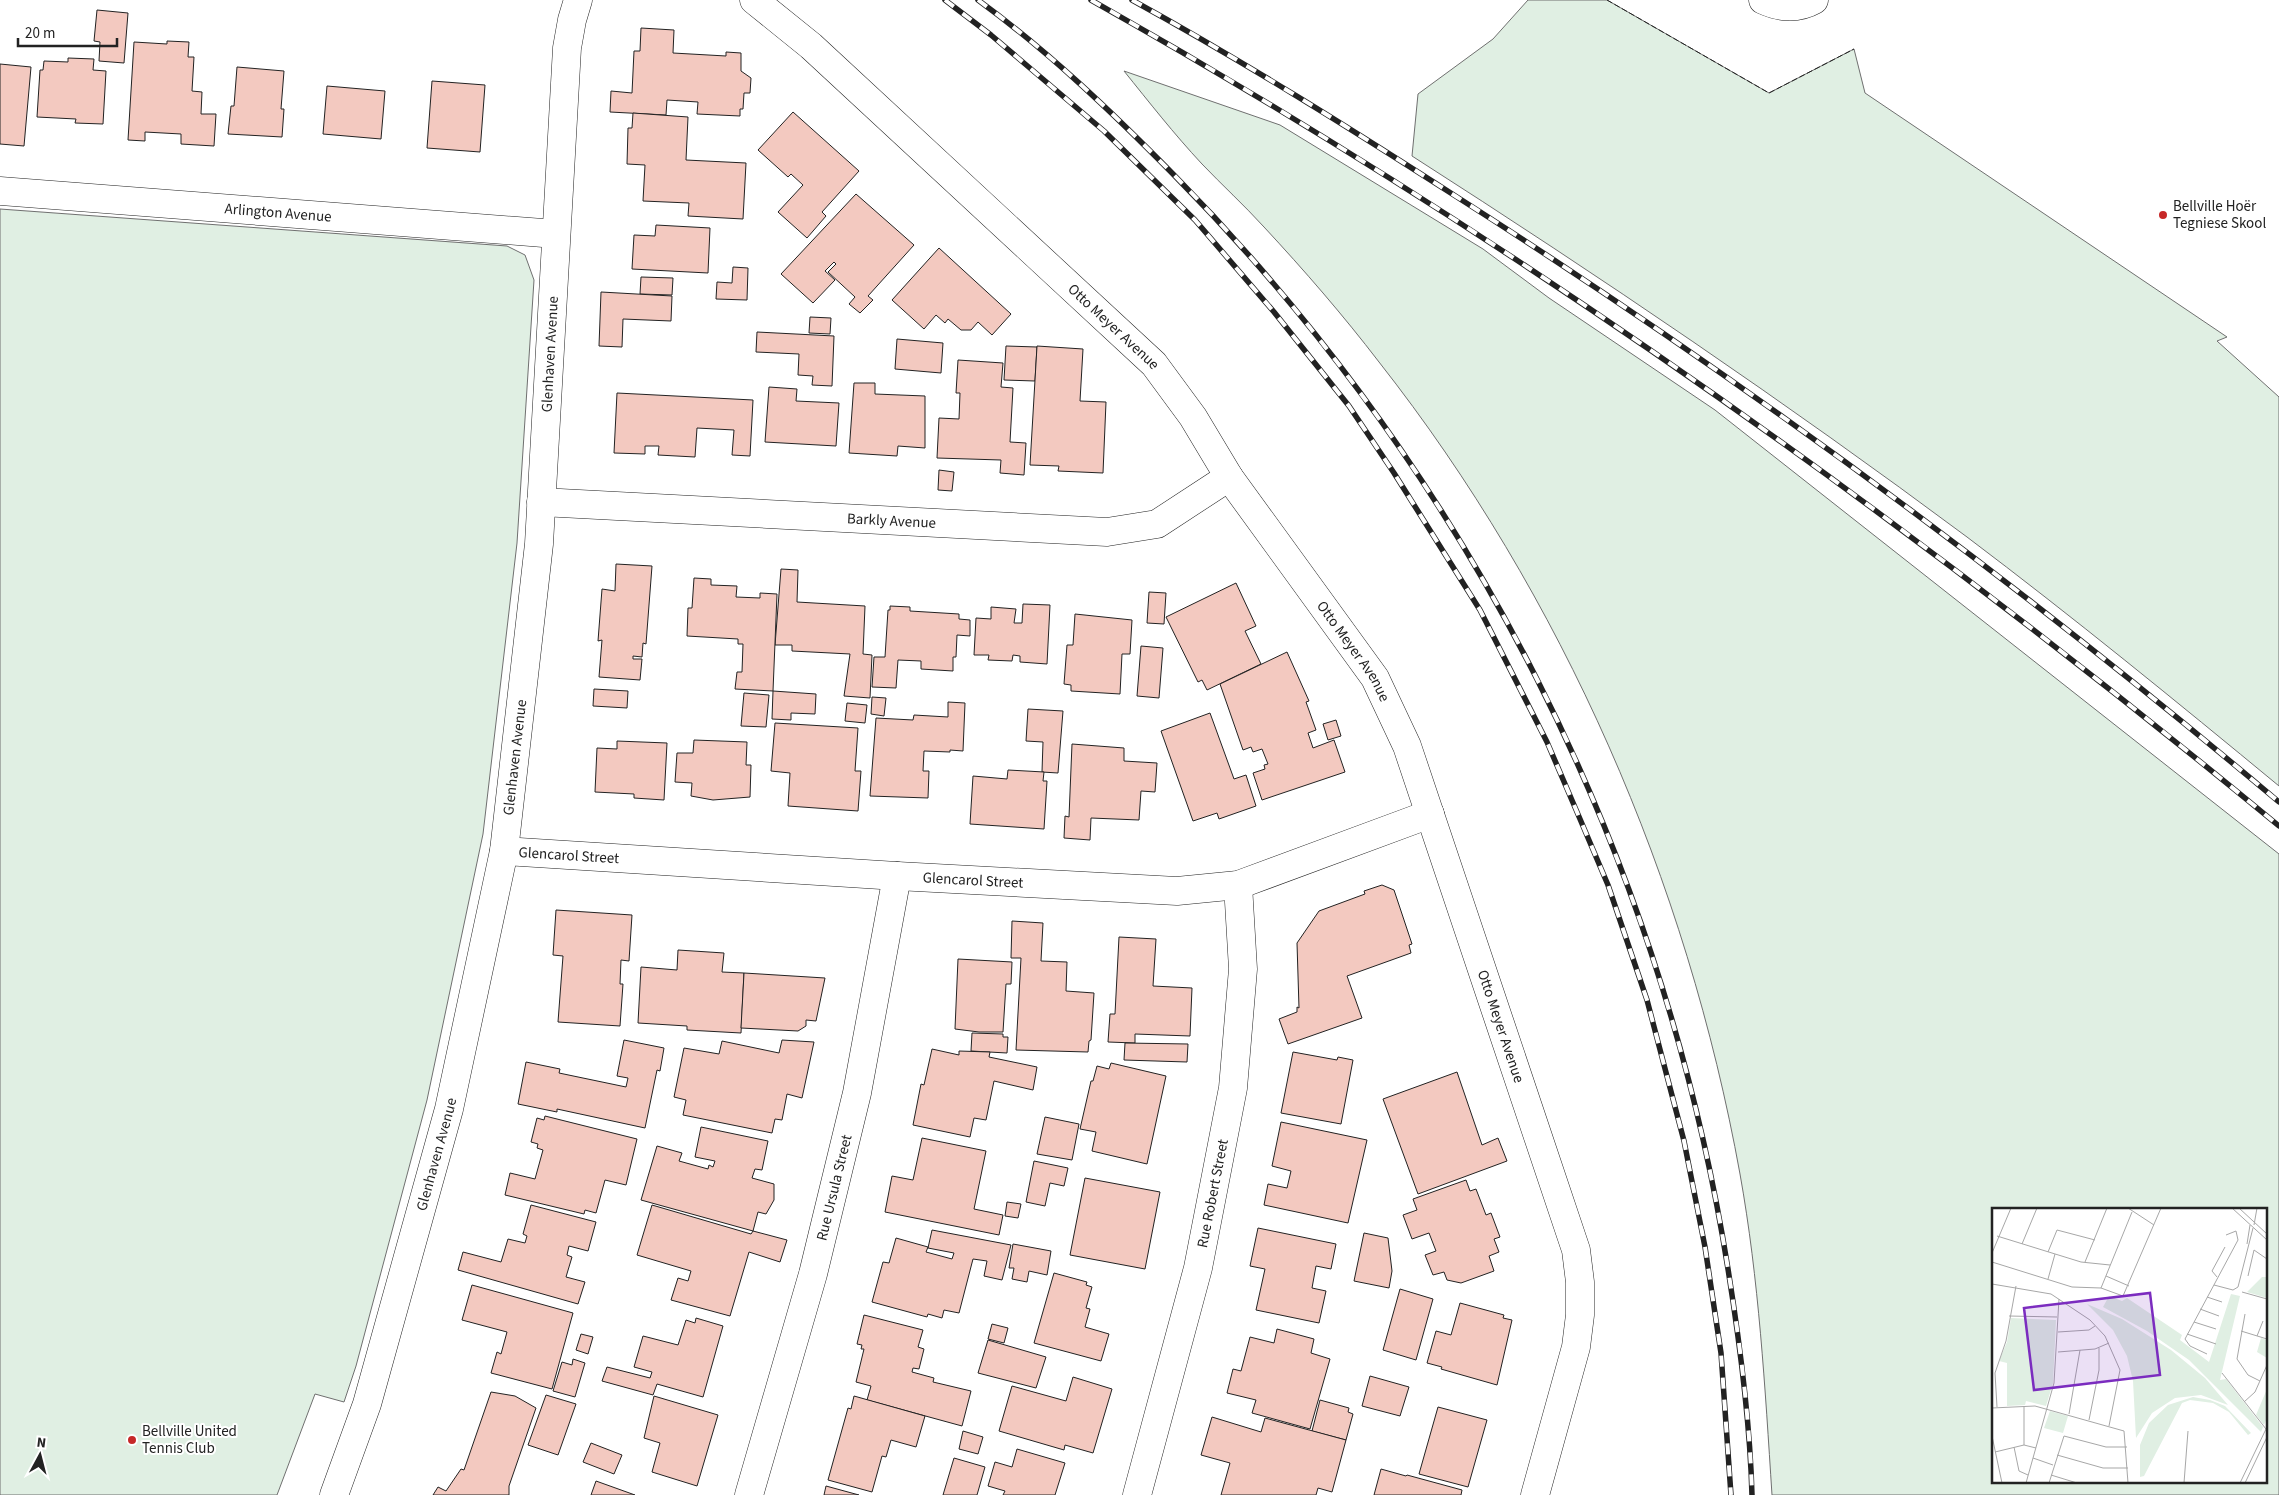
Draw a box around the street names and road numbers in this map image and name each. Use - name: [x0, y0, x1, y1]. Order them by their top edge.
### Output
- street label: Arlington Avenue: [224, 198, 332, 227]
- street label: Otto Meyer Avenue: [1063, 279, 1165, 374]
- street label: Glenhaven Avenue: [536, 295, 563, 413]
- street label: Barkly Avenue: [846, 508, 937, 533]
- street label: Otto Meyer Avenue: [1312, 596, 1395, 705]
- street label: Glenhaven Avenue: [498, 698, 532, 816]
- street label: Glencarol Street: [518, 841, 620, 869]
- street label: Glencarol Street: [922, 867, 1024, 893]
- street label: Otto Meyer Avenue: [1472, 967, 1530, 1086]
- street label: Glenhaven Avenue: [411, 1096, 462, 1213]
- street label: Rue Ursula Street: [811, 1132, 857, 1243]
- street label: Rue Robert Street: [1192, 1137, 1233, 1250]

